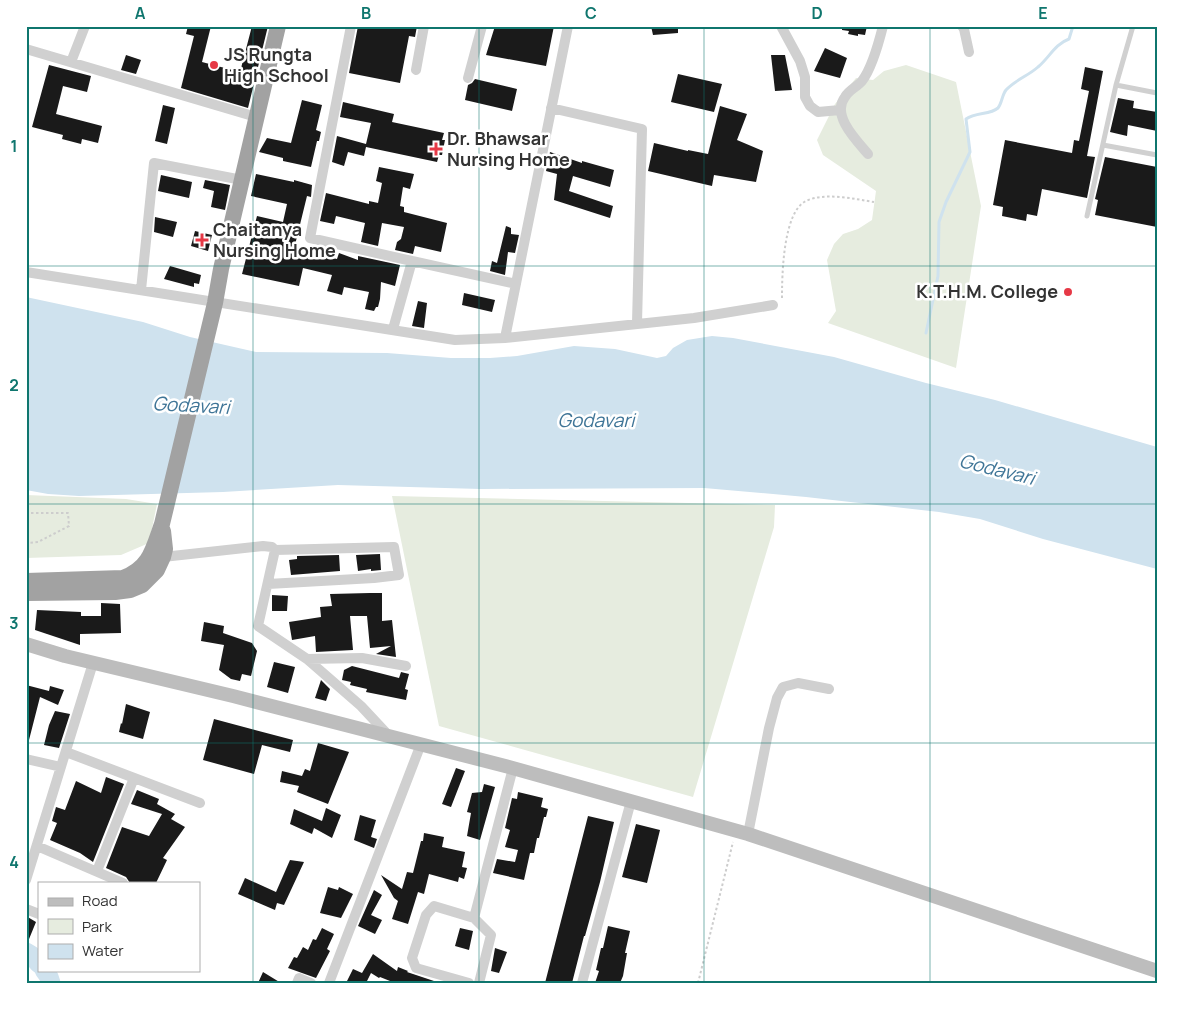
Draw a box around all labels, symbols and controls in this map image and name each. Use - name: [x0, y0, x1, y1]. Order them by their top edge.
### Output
- text: A: [135, 2, 146, 24]
- text: B: [361, 2, 371, 24]
- text: C: [585, 2, 597, 24]
- text: D: [811, 2, 823, 24]
- text: E: [1038, 2, 1048, 24]
- place label: JS Rungta High School: [224, 42, 329, 87]
- marker: JS Rungta High School: [208, 59, 220, 71]
- place label: Dr. Bhawsar Nursing Home: [447, 126, 570, 171]
- text: 1: [10, 135, 18, 157]
- marker: Dr. Bhawsar Nursing Home: [429, 142, 443, 156]
- place label: Chaitanya Nursing Home: [213, 217, 336, 262]
- marker: Chaitanya Nursing Home: [195, 233, 209, 247]
- place label: K.T.H.M. College: [916, 279, 1058, 303]
- marker: K.T.H.M. College: [1062, 286, 1074, 298]
- text: 2: [9, 374, 19, 396]
- water label: Godavari: [152, 390, 233, 420]
- water label: Godavari: [558, 407, 637, 433]
- water label: Godavari: [956, 447, 1040, 492]
- text: 3: [9, 612, 19, 634]
- text: 4: [9, 851, 19, 873]
- legend: [38, 882, 200, 972]
- text: Road: [82, 890, 118, 911]
- text: Park: [82, 916, 112, 937]
- text: Water: [82, 940, 124, 961]

